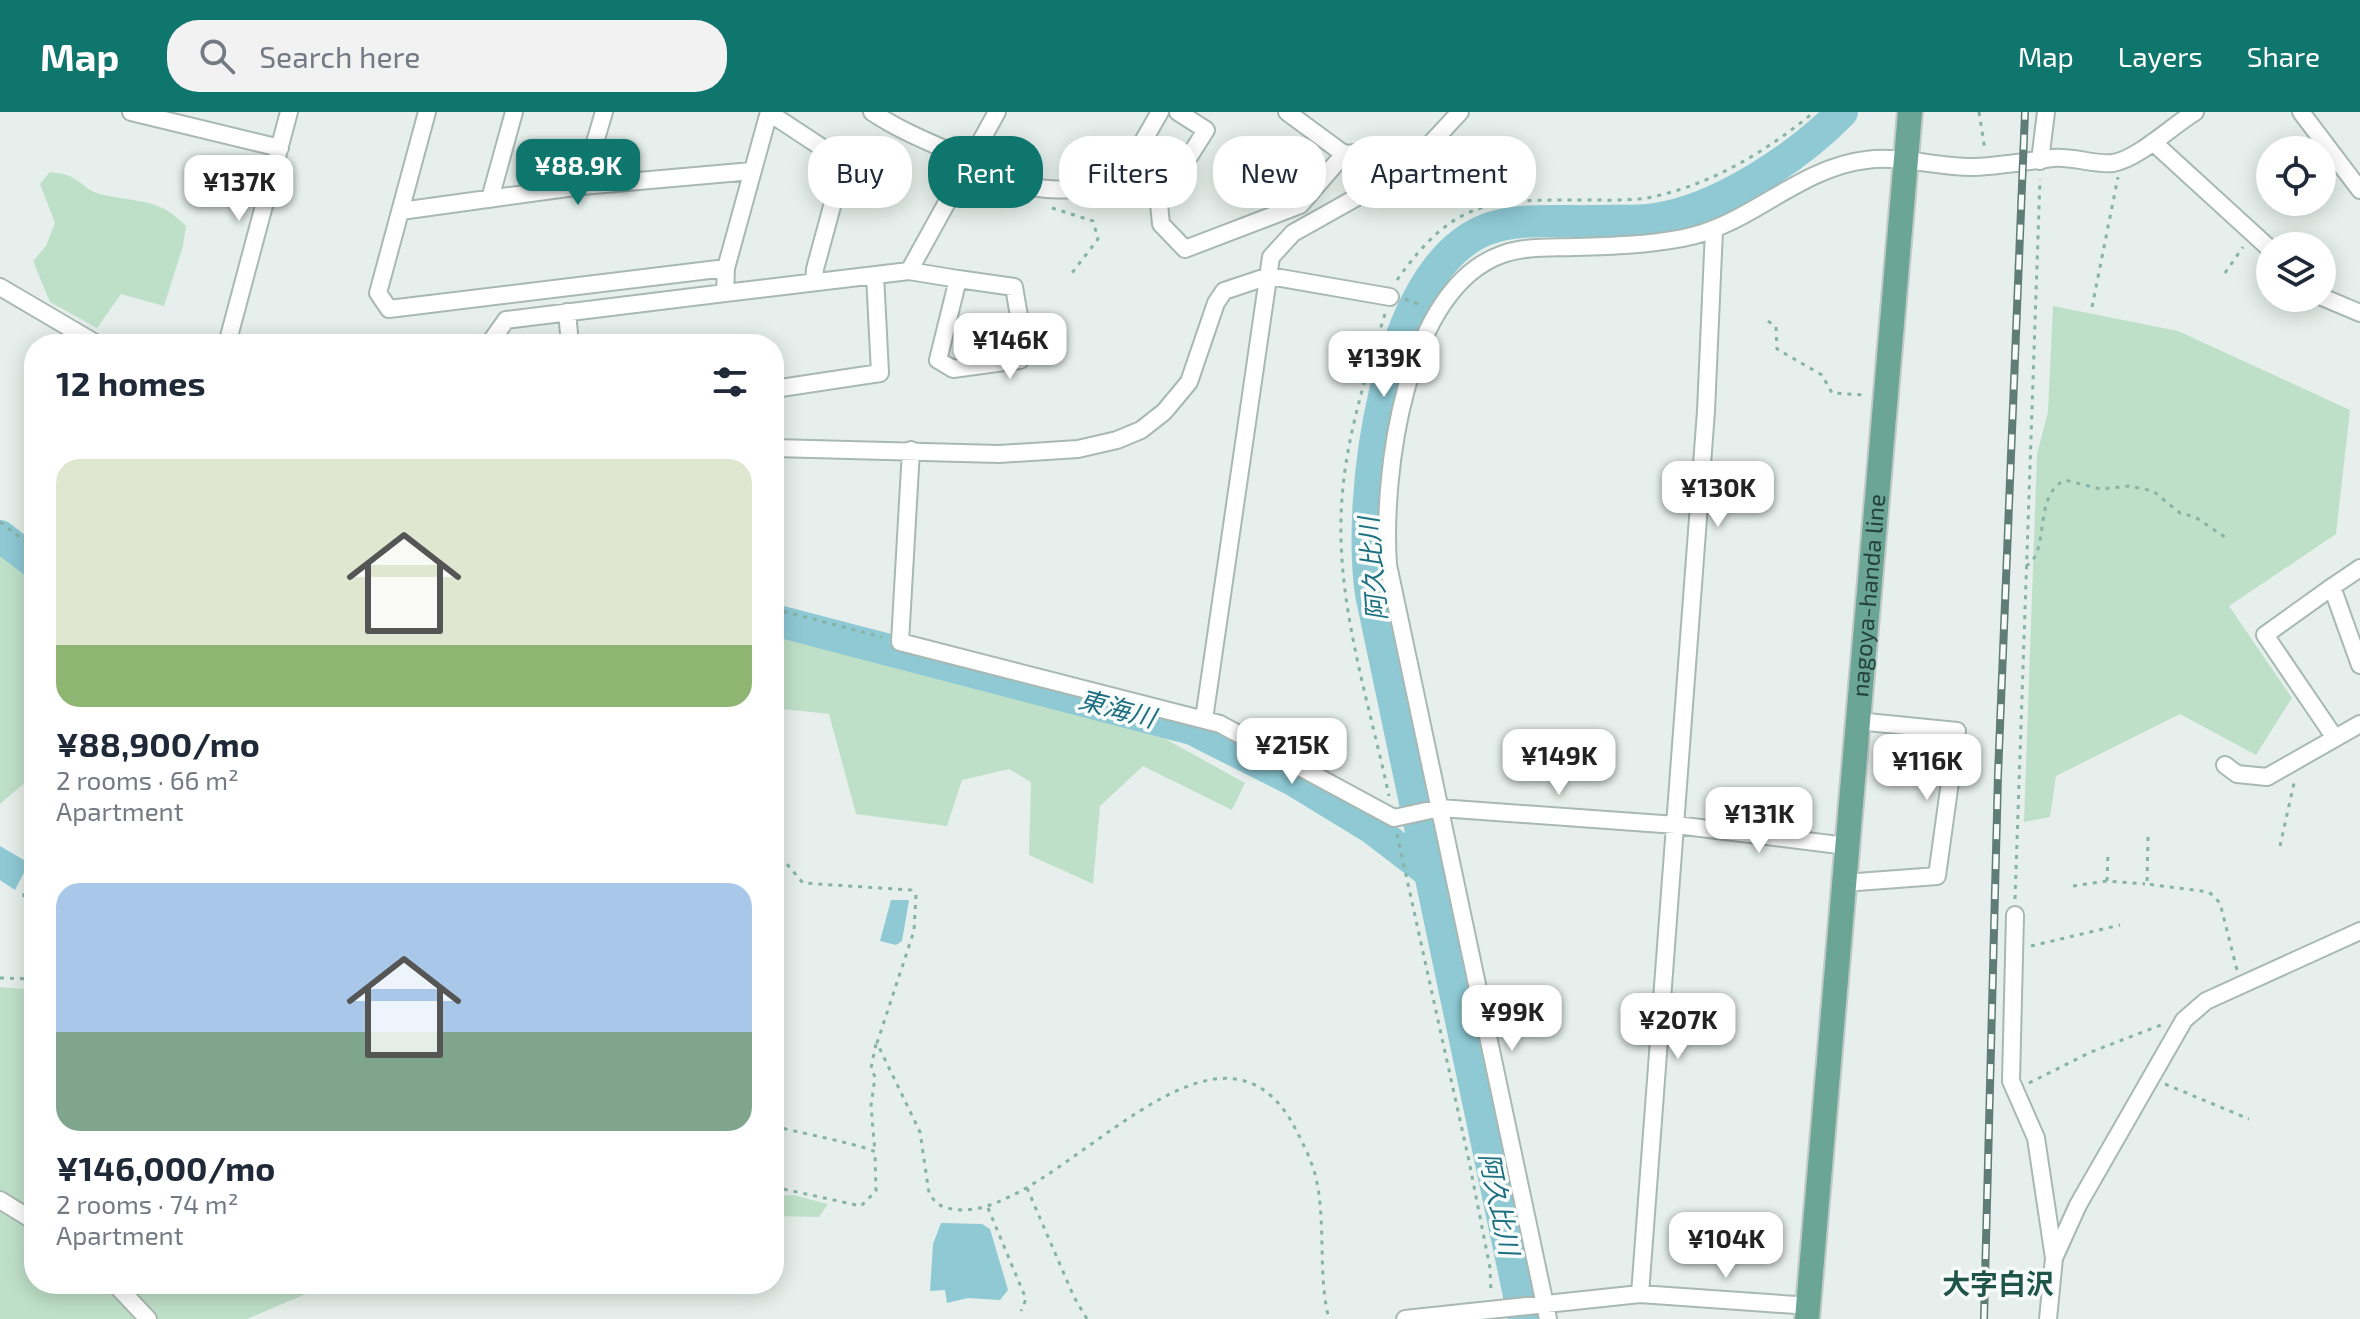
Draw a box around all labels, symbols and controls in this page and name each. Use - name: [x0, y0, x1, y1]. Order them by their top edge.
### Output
- search box: [167, 20, 727, 92]
- text: Map: [40, 33, 119, 79]
- icon: search: [195, 34, 239, 78]
- text: Search here: [259, 38, 420, 74]
- text: Map: [2018, 39, 2074, 73]
- text: Layers: [2118, 39, 2203, 73]
- text: Share: [2247, 39, 2320, 73]
- chip: Buy: [808, 136, 912, 208]
- chip: Rent: [928, 136, 1043, 208]
- chip: Filters: [1059, 136, 1197, 208]
- chip: New: [1213, 136, 1326, 208]
- chip: Apartment: [1342, 136, 1536, 208]
- map controls: [2256, 136, 2336, 312]
- button: locate: [2256, 136, 2336, 216]
- pin: ¥88.9K: [513, 139, 643, 207]
- text: ¥88.9K: [534, 149, 622, 180]
- pin: ¥137K: [183, 155, 295, 223]
- text: ¥137K: [202, 165, 276, 196]
- button: layers: [2256, 232, 2336, 312]
- pin: ¥146K: [954, 313, 1066, 381]
- text: ¥146K: [972, 323, 1048, 354]
- pin: ¥139K: [1328, 331, 1440, 399]
- text: ¥139K: [1346, 341, 1422, 372]
- icon: filters: [708, 360, 752, 404]
- text: 12 homes: [56, 362, 205, 403]
- pin: ¥130K: [1662, 461, 1774, 529]
- text: ¥130K: [1680, 471, 1756, 502]
- street label: nagoya-handa line: [1844, 493, 1890, 698]
- icon: home: [332, 511, 476, 655]
- water label: 阿久比川: [1351, 513, 1391, 622]
- water label: 東海川: [1076, 682, 1162, 733]
- pin: ¥215K: [1236, 718, 1348, 786]
- text: ¥88,900/mo: [56, 723, 260, 764]
- text: ¥215K: [1255, 728, 1329, 759]
- pin: ¥149K: [1503, 729, 1615, 797]
- pin: ¥116K: [1871, 734, 1983, 802]
- text: ¥149K: [1521, 739, 1597, 770]
- text: ¥116K: [1891, 744, 1963, 775]
- text: 2 rooms · 66 m²: [56, 764, 239, 795]
- pin: ¥131K: [1703, 787, 1815, 855]
- text: Apartment: [56, 795, 184, 826]
- text: ¥131K: [1724, 797, 1794, 828]
- icon: home: [332, 935, 476, 1079]
- pin: ¥99K: [1465, 985, 1559, 1053]
- pin: ¥207K: [1622, 993, 1734, 1061]
- text: ¥99K: [1480, 995, 1544, 1026]
- text: ¥207K: [1639, 1003, 1718, 1034]
- text: ¥146,000/mo: [56, 1147, 275, 1188]
- water label: 阿久比川: [1474, 1150, 1527, 1261]
- text: 2 rooms · 74 m²: [56, 1188, 238, 1219]
- pin: ¥104K: [1670, 1212, 1782, 1280]
- text: Apartment: [56, 1219, 184, 1250]
- text: ¥104K: [1687, 1222, 1765, 1253]
- district label: 大字白沢: [1942, 1266, 2054, 1300]

